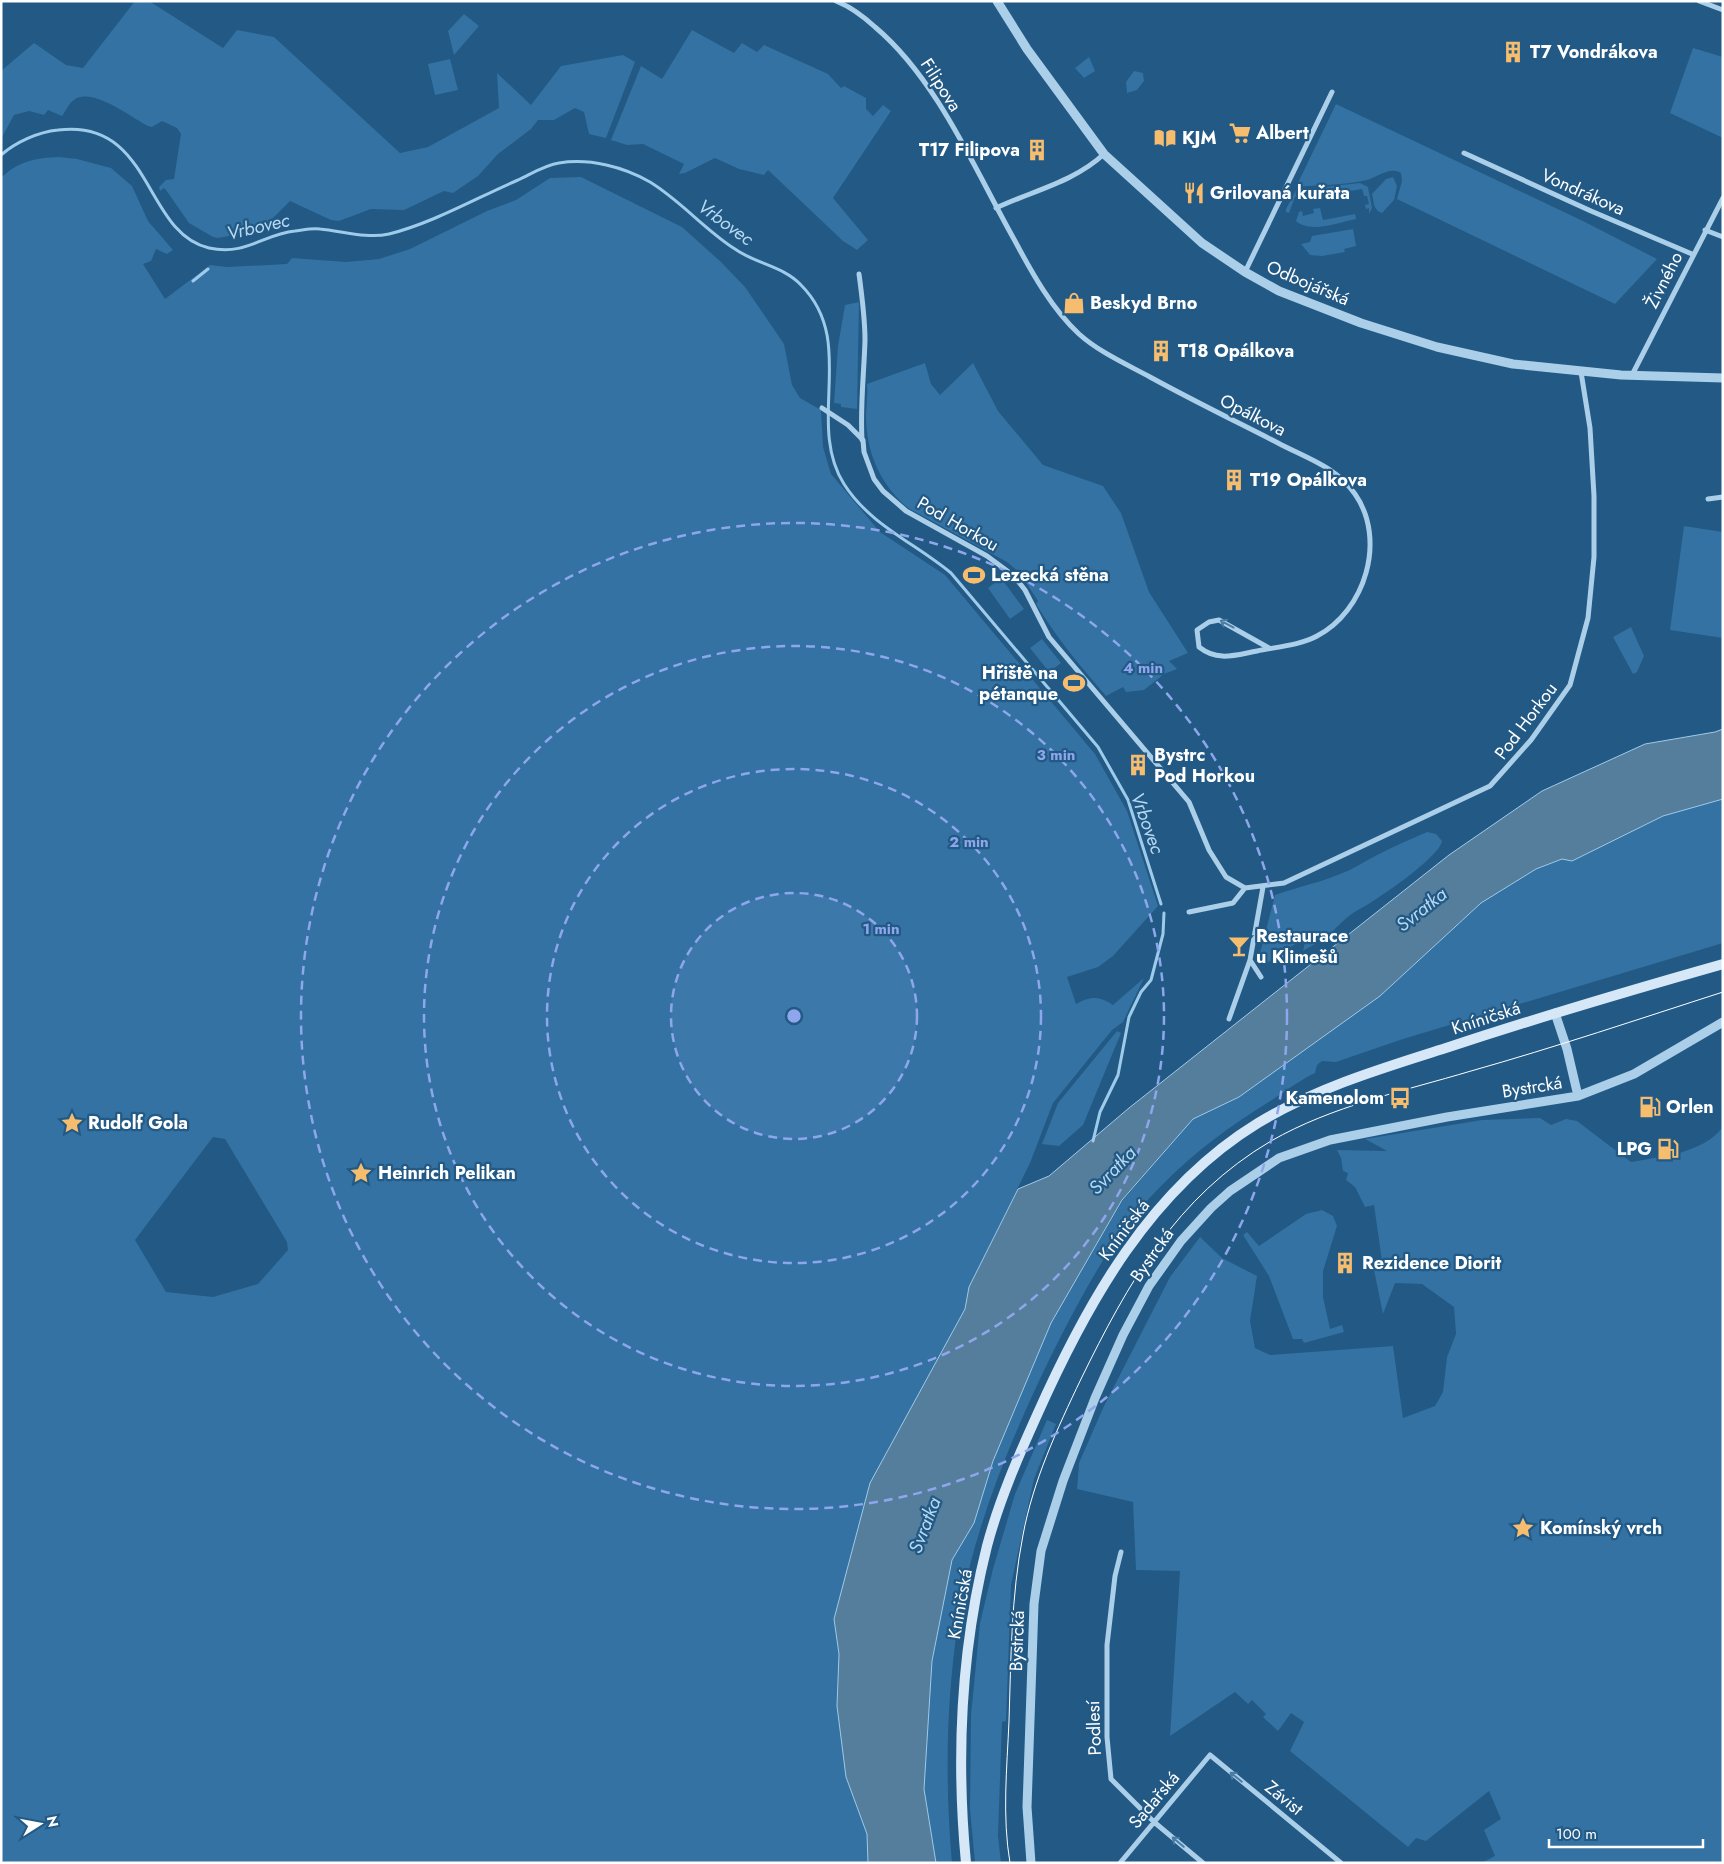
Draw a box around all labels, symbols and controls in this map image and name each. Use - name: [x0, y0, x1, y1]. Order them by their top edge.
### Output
- building icon: T7 Vondrákova: [1500, 39, 1526, 65]
- place label: T7 Vondrákova: [1530, 39, 1658, 65]
- street label: Filipova: [914, 53, 968, 117]
- supermarket icon: Albert: [1227, 120, 1253, 146]
- place label: Albert: [1255, 120, 1309, 146]
- library icon: KJM: [1152, 125, 1178, 151]
- place label: KJM: [1182, 125, 1217, 151]
- place label: T17 Filipova: [919, 137, 1020, 163]
- building icon: T17 Filipova: [1024, 137, 1050, 163]
- street label: Vondrákova: [1537, 162, 1629, 222]
- restaurant icon: Grilovaná kuřata: [1181, 180, 1207, 206]
- place label: Grilovaná kuřata: [1210, 180, 1350, 206]
- water label: Vrbovec: [692, 193, 760, 252]
- water label: Vrbovec: [224, 206, 292, 247]
- street label: Živného: [1639, 247, 1689, 313]
- street label: Odbojářská: [1262, 254, 1354, 312]
- shop icon: Beskyd Brno: [1061, 290, 1087, 316]
- place label: Beskyd Brno: [1090, 290, 1198, 316]
- building icon: T18 Opálkova: [1148, 338, 1174, 364]
- place label: T18 Opálkova: [1178, 338, 1294, 364]
- street label: Opálkova: [1215, 387, 1291, 443]
- building icon: T19 Opálkova: [1221, 467, 1247, 493]
- place label: T19 Opálkova: [1250, 467, 1367, 493]
- street label: Pod Horkou: [912, 490, 1004, 558]
- sports icon: Lezecká stěna: [961, 562, 987, 588]
- place label: Lezecká stěna: [991, 562, 1109, 588]
- one-way arrow: [1219, 619, 1234, 629]
- text: 4 min: [1123, 657, 1163, 679]
- place label: Hřiště na pétanque: [979, 660, 1058, 707]
- sports icon: Hřiště na pétanque: [1061, 670, 1087, 696]
- street label: Pod Horkou: [1488, 677, 1564, 765]
- place label: Bystrc Pod Horkou: [1154, 742, 1255, 789]
- text: 3 min: [1037, 744, 1075, 766]
- building icon: Bystrc Pod Horkou: [1125, 752, 1151, 778]
- water label: Vrbovec: [1124, 789, 1171, 858]
- text: 2 min: [949, 831, 989, 853]
- water label: Svratka: [1390, 881, 1453, 938]
- text: 1 min: [862, 918, 900, 940]
- place label: Restaurace u Klimešů: [1256, 923, 1348, 970]
- bar icon: Restaurace u Klimešů: [1226, 933, 1252, 959]
- street label: Kníničská: [1448, 995, 1524, 1041]
- centre of rings: [785, 1007, 803, 1025]
- street label: Bystrcká: [1500, 1069, 1564, 1105]
- place label: Kamenolom: [1285, 1085, 1384, 1111]
- bus stop icon: Kamenolom: [1387, 1085, 1413, 1111]
- fuel station icon: Orlen: [1637, 1094, 1663, 1120]
- place label: Orlen: [1666, 1094, 1714, 1120]
- place icon: Rudolf Gola: [59, 1110, 85, 1136]
- place label: Rudolf Gola: [88, 1110, 188, 1136]
- place label: LPG: [1617, 1136, 1652, 1162]
- fuel station icon: LPG: [1655, 1136, 1681, 1162]
- water label: Svratka: [1082, 1140, 1143, 1201]
- place icon: Heinrich Pelikan: [348, 1160, 374, 1186]
- place label: Heinrich Pelikan: [378, 1160, 516, 1186]
- street label: Kníničská: [1092, 1194, 1156, 1266]
- street label: Bystrcká: [1124, 1223, 1180, 1287]
- building icon: Rezidence Diorit: [1332, 1250, 1358, 1276]
- place label: Rezidence Diorit: [1362, 1250, 1502, 1276]
- water label: Svratka: [901, 1493, 948, 1557]
- place icon: Komínský vrch: [1510, 1515, 1536, 1541]
- place label: Komínský vrch: [1540, 1515, 1662, 1541]
- street label: Kníničská: [941, 1567, 979, 1641]
- street label: Bystrcká: [1003, 1610, 1031, 1672]
- street label: Podlesí: [1080, 1699, 1108, 1756]
- street label: Sadařská: [1122, 1766, 1186, 1834]
- one-way arrow: [1230, 1771, 1243, 1782]
- street label: Závist: [1259, 1774, 1309, 1822]
- north arrow: [15, 1799, 65, 1849]
- text: N: [42, 1814, 64, 1829]
- scale bar: [1549, 1816, 1703, 1848]
- text: 100 m: [1556, 1823, 1597, 1845]
- one-way arrow: [1172, 1837, 1185, 1848]

